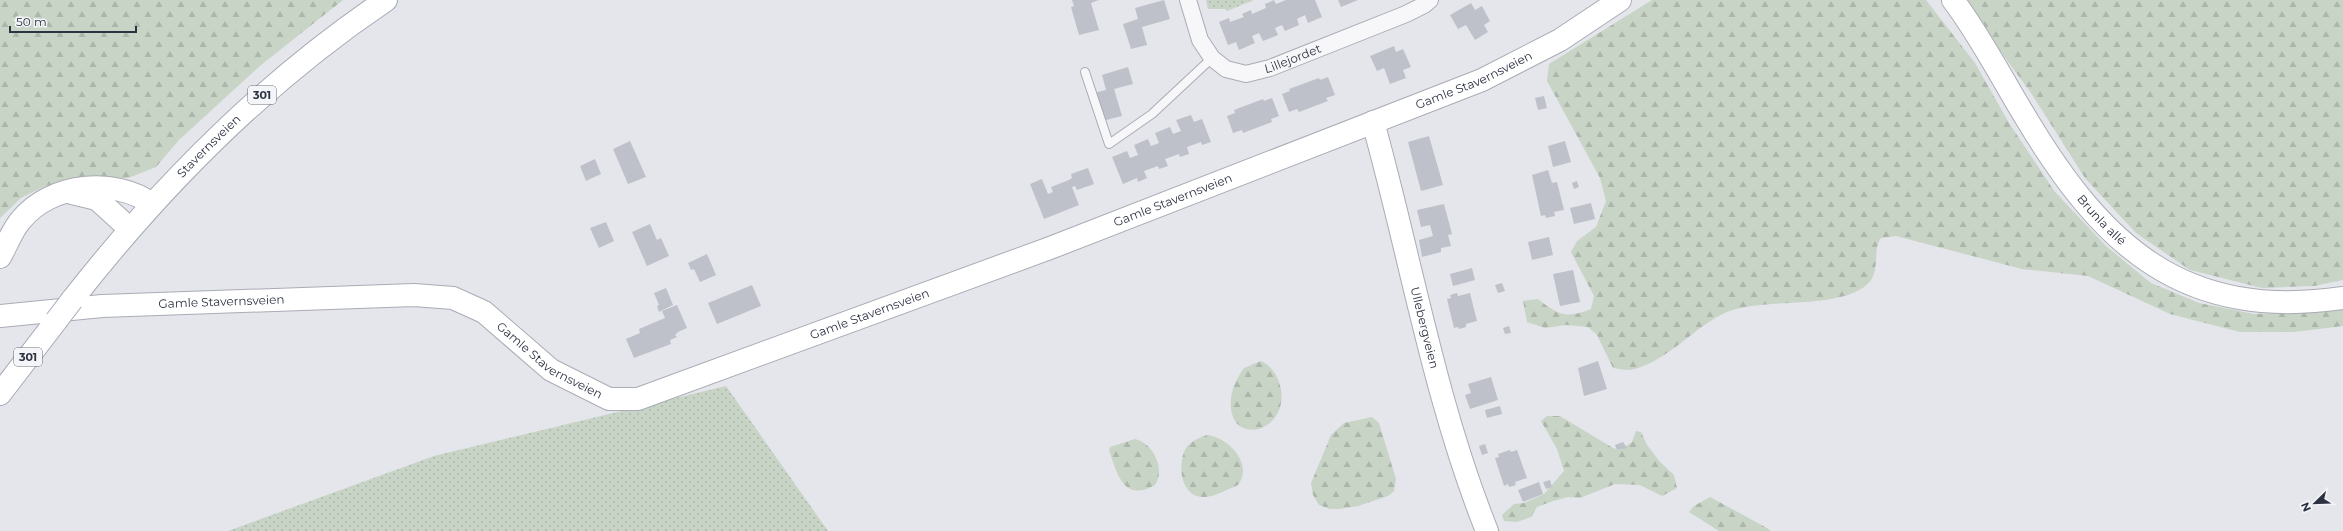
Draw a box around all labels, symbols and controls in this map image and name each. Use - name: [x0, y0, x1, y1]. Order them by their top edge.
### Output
- scale bar: [10, 8, 136, 34]
- text: 50 m: [16, 14, 47, 29]
- street label: Lillejordet: [1263, 40, 1323, 76]
- street label: Gamle Stavernsveien: [1413, 48, 1535, 112]
- road number: 301: [248, 86, 276, 104]
- street label: Stavernsveien: [173, 111, 243, 180]
- street label: Gamle Stavernsveien: [1111, 170, 1234, 230]
- street label: Brunla allé: [2074, 191, 2129, 248]
- street label: Gamle Stavernsveien: [808, 285, 931, 342]
- street label: Ullebergveien: [1408, 285, 1442, 370]
- street label: Gamle Stavernsveien: [158, 292, 285, 311]
- street label: Gamle Stavernsveien: [494, 318, 605, 402]
- road number: 301: [14, 348, 42, 366]
- north arrow: [2295, 483, 2335, 523]
- text: N: [2298, 500, 2314, 514]

